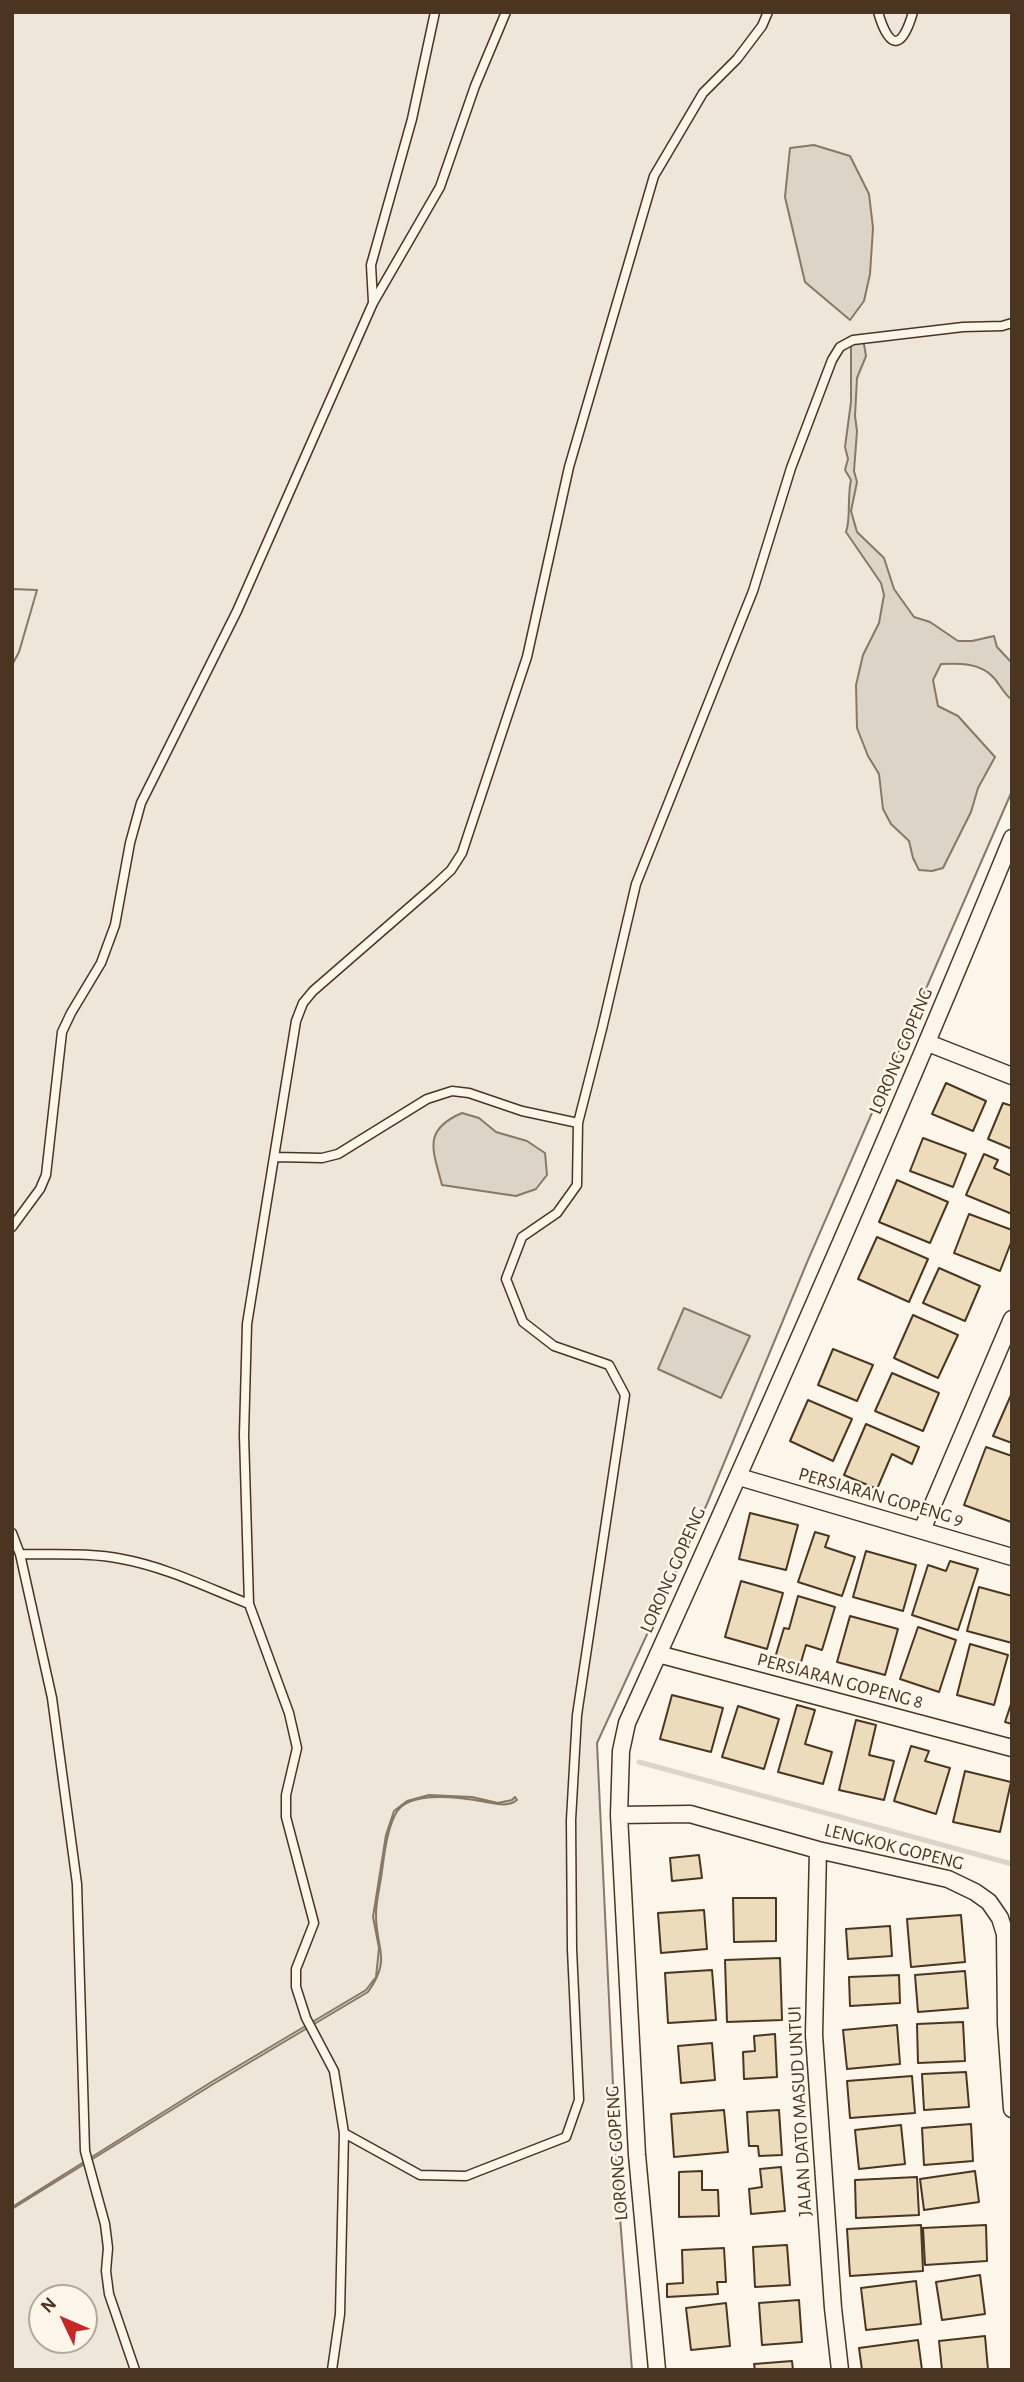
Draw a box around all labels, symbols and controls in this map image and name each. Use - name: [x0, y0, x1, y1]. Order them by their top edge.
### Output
- street label: LORONG GOPENG: [864, 984, 938, 1118]
- street label: PERSIARAN GOPENG 9: [796, 1462, 966, 1532]
- street label: LORONG GOPENG: [635, 1503, 711, 1637]
- street label: PERSIARAN GOPENG 8: [754, 1648, 926, 1714]
- street label: LENGKOK GOPENG: [822, 1819, 966, 1875]
- street label: JALAN DATO MASUD UNTUI: [783, 2005, 817, 2217]
- street label: LORONG GOPENG: [601, 2085, 633, 2221]
- north arrow: [28, 2284, 98, 2354]
- text: N: [38, 2294, 60, 2317]

